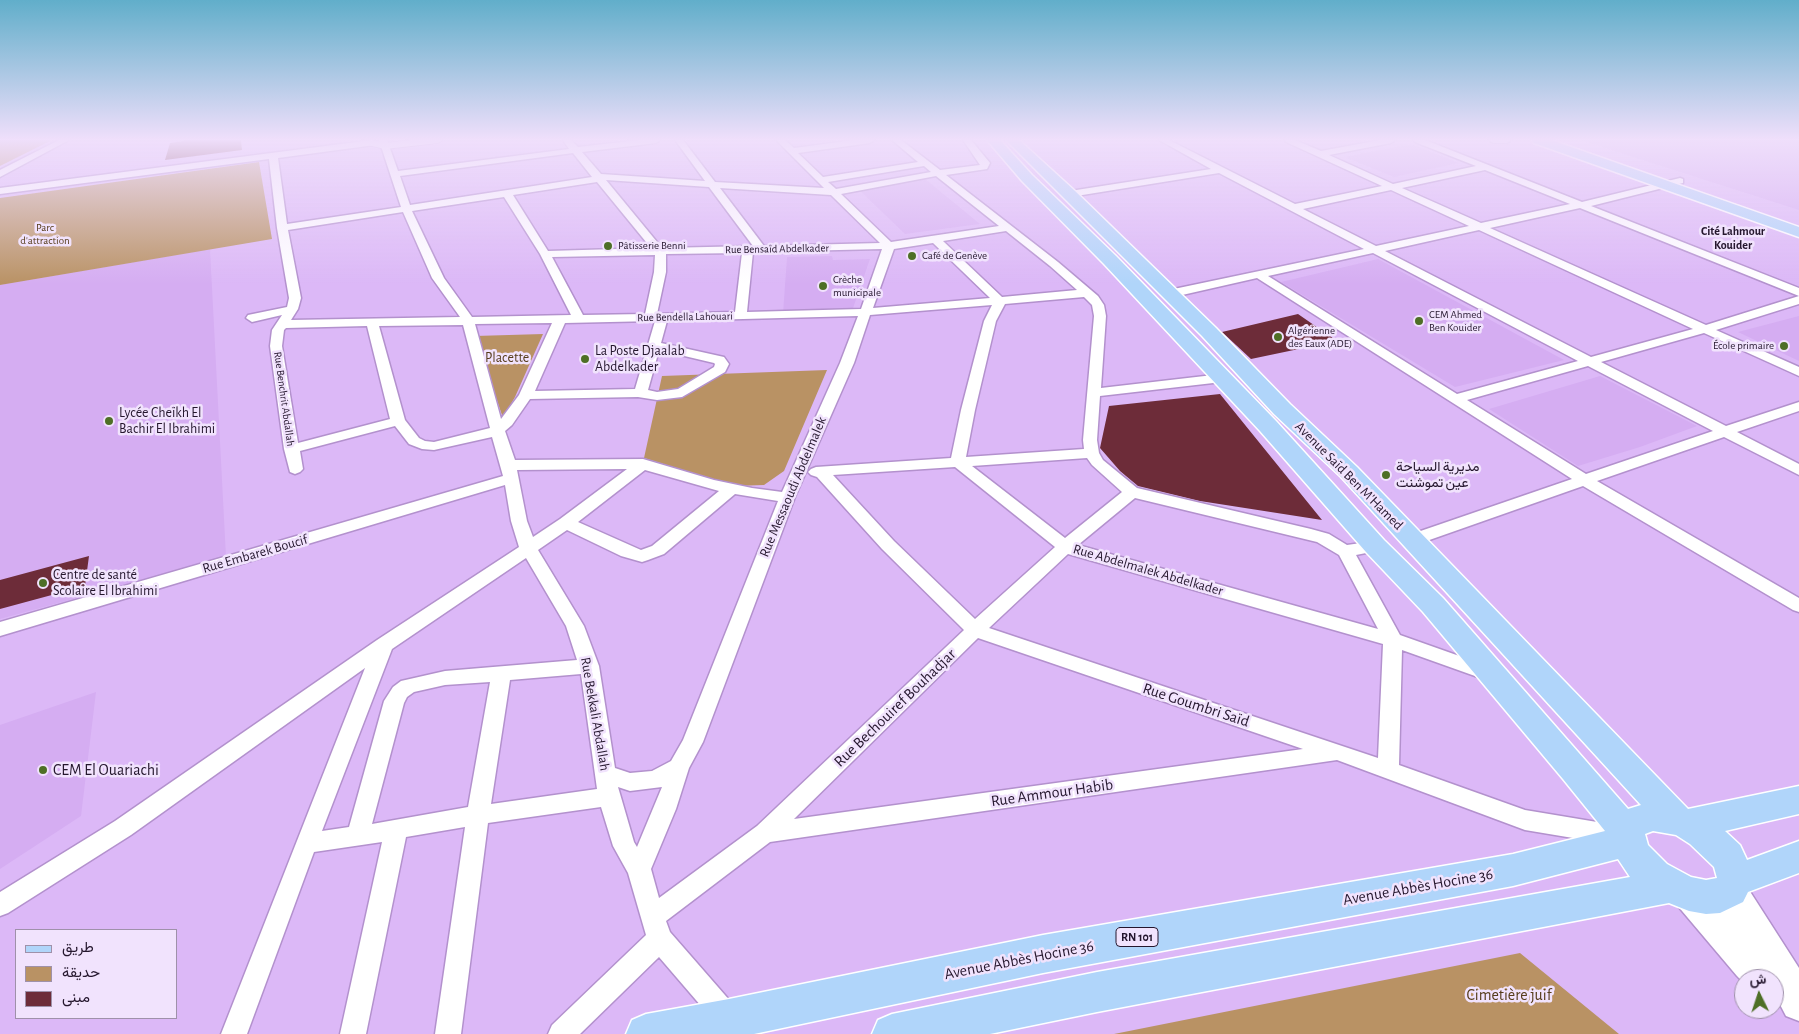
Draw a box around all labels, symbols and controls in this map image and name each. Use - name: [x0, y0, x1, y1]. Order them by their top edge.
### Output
- park label: Parc d'attraction: [20, 221, 70, 247]
- district label: Cité Lahmour Kouider: [1701, 224, 1765, 252]
- place label: Pâtisserie Benni: [618, 239, 686, 253]
- marker: Pâtisserie Benni: [602, 240, 614, 252]
- street label: Rue Bensaïd Abdelkader: [725, 241, 829, 257]
- place label: Café de Genève: [922, 249, 987, 263]
- marker: Café de Genève: [906, 250, 918, 262]
- place label: Crèche municipale: [833, 273, 881, 299]
- marker: Crèche municipale: [817, 280, 829, 292]
- place label: CEM Ahmed Ben Kouider: [1429, 308, 1482, 334]
- street label: Rue Bendella Lahouari: [637, 310, 733, 324]
- marker: CEM Ahmed Ben Kouider: [1413, 315, 1425, 327]
- place label: Algérienne des Eaux (ADE): [1288, 324, 1352, 350]
- marker: Algérienne des Eaux (ADE): [1272, 331, 1284, 343]
- place label: École primaire: [1713, 339, 1774, 353]
- marker: École primaire: [1778, 340, 1790, 352]
- place label: La Poste Djaalab Abdelkader: [595, 343, 685, 376]
- park label: Placette: [485, 350, 529, 366]
- street label: Rue Benchrit Abdallah: [271, 351, 297, 447]
- marker: La Poste Djaalab Abdelkader: [579, 353, 591, 365]
- place label: Lycée Cheïkh El Bachir El Ibrahimi: [119, 405, 215, 438]
- street label: Rue Messaoudi Abdelmalek: [756, 414, 830, 560]
- marker: Lycée Cheïkh El Bachir El Ibrahimi: [103, 415, 115, 427]
- street label: Avenue Saïd Ben M'Hamed: [1291, 418, 1407, 534]
- place label: مديرية السياحة عين تموشنت: [1396, 459, 1480, 492]
- marker: مديرية السياحة عين تموشنت: [1380, 469, 1392, 481]
- street label: Rue Embarek Boucif: [200, 531, 310, 577]
- street label: Rue Abdelmalek Abdelkader: [1071, 541, 1225, 599]
- place label: Centre de santé Scolaire El Ibrahimi: [53, 567, 158, 600]
- marker: Centre de santé Scolaire El Ibrahimi: [37, 577, 49, 589]
- street label: Rue Bechouiref Bouhadjar: [830, 645, 960, 771]
- street label: Rue Bekkali Abdallah: [577, 656, 613, 772]
- street label: Rue Goumbri Saïd: [1140, 679, 1252, 731]
- place label: CEM El Ouariachi: [53, 760, 159, 780]
- marker: CEM El Ouariachi: [37, 764, 49, 776]
- street label: Rue Ammour Habib: [990, 775, 1114, 811]
- street label: Avenue Abbès Hocine 36: [1342, 864, 1494, 910]
- road number: RN 101: [1116, 928, 1158, 946]
- legend: [15, 929, 178, 1019]
- street label: Avenue Abbès Hocine 36: [943, 936, 1095, 984]
- text: طريق: [62, 940, 94, 955]
- text: حديقة: [62, 965, 100, 980]
- north arrow: [1734, 969, 1784, 1019]
- text: ش: [1749, 972, 1767, 988]
- park label: Cimetière juif: [1466, 985, 1552, 1005]
- text: مبنى: [62, 990, 90, 1005]

